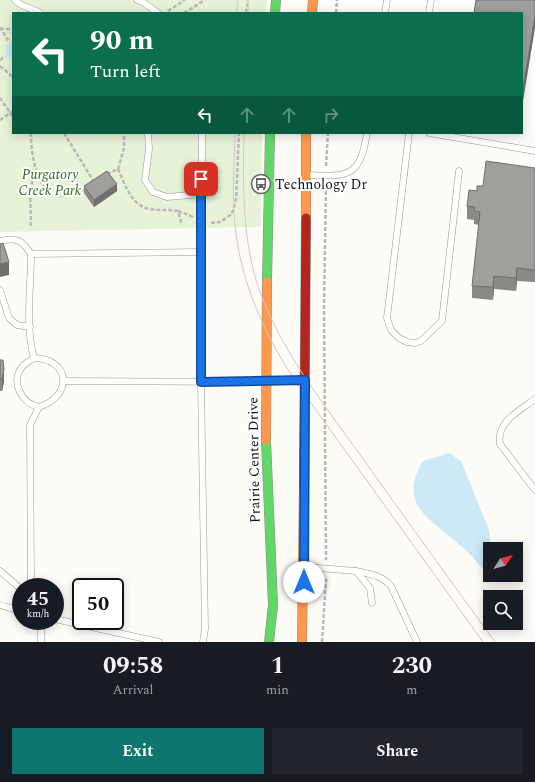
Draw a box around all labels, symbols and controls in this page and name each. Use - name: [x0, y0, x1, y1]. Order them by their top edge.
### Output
- text: 90 m: [90, 19, 154, 62]
- icon: left: [24, 28, 76, 80]
- text: Turn left: [90, 58, 161, 85]
- icon: left: [194, 104, 216, 126]
- icon: ahead: [236, 104, 258, 126]
- icon: ahead: [278, 104, 300, 126]
- icon: right: [320, 104, 342, 126]
- pin: [184, 162, 218, 196]
- park label: Purgatory Creek Park: [19, 164, 82, 201]
- icon: arrive: [190, 168, 212, 190]
- bus stop icon: Technology Dr: [250, 173, 272, 195]
- place label: Technology Dr: [275, 174, 367, 195]
- street label: Prairie Center Drive: [242, 397, 266, 523]
- north arrow: [483, 542, 523, 582]
- map controls: [483, 542, 523, 630]
- position arrow: [283, 561, 325, 603]
- speed limit sign: 50: [72, 578, 124, 630]
- text: 45: [27, 584, 49, 614]
- button: search: [483, 590, 523, 630]
- text: km/h: [27, 606, 49, 622]
- text: 09:58: [103, 648, 163, 684]
- text: 1: [271, 648, 284, 684]
- text: 230: [392, 648, 432, 684]
- text: Arrival: [113, 680, 153, 700]
- text: min: [266, 680, 289, 700]
- text: m: [406, 680, 417, 700]
- button: Exit: [12, 728, 264, 774]
- button: Share: [272, 728, 523, 774]

